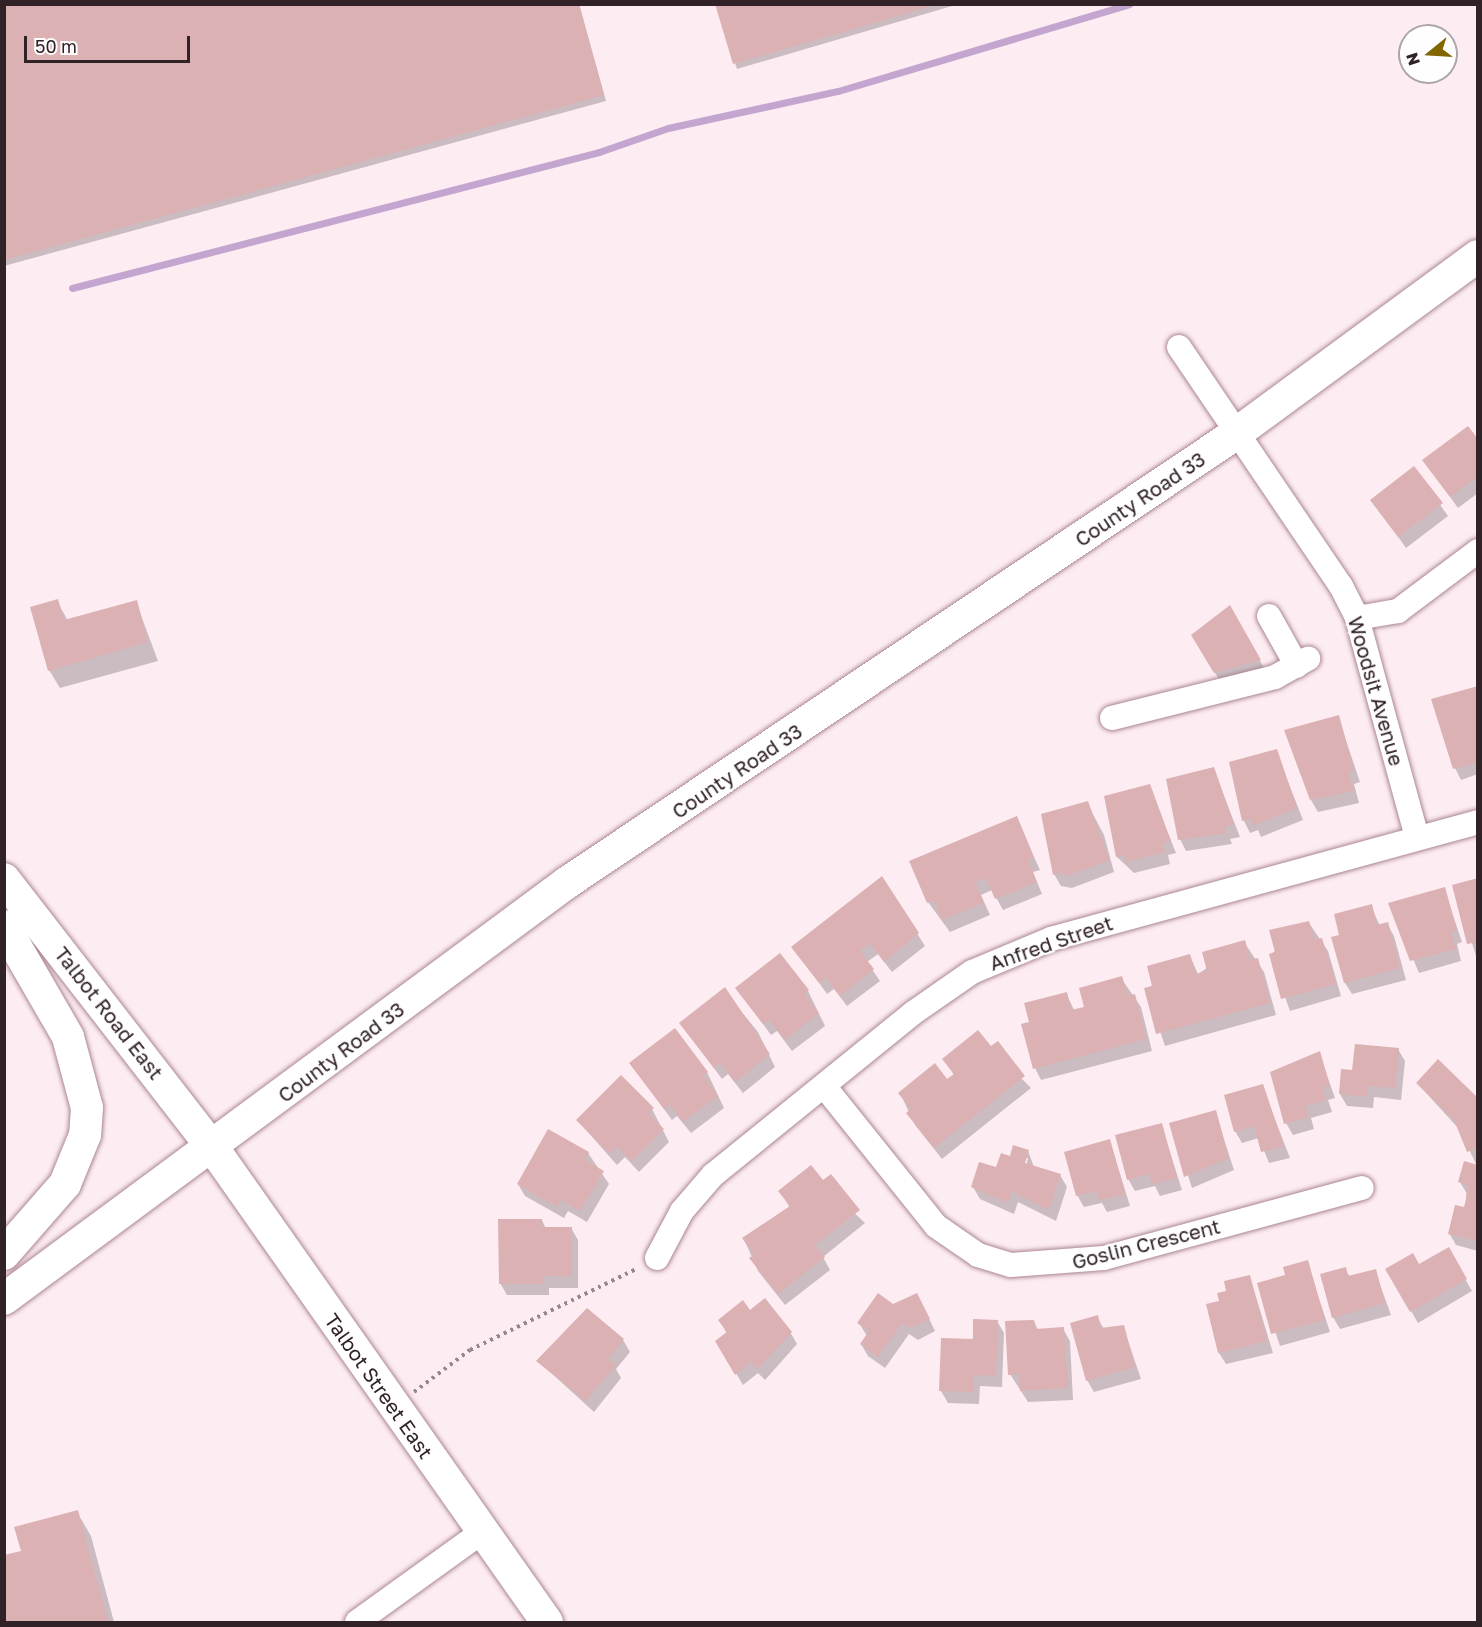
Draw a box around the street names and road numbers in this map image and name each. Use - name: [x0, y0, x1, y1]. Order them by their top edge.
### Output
- street label: County Road 33: [1070, 447, 1210, 551]
- street label: Woodsit Avenue: [1343, 614, 1409, 768]
- street label: County Road 33: [667, 719, 807, 823]
- street label: Anfred Street: [986, 911, 1116, 975]
- street label: Talbot Road East: [50, 942, 168, 1084]
- street label: County Road 33: [273, 997, 409, 1107]
- street label: Goslin Crescent: [1069, 1214, 1223, 1274]
- street label: Talbot Street East: [320, 1309, 438, 1463]

